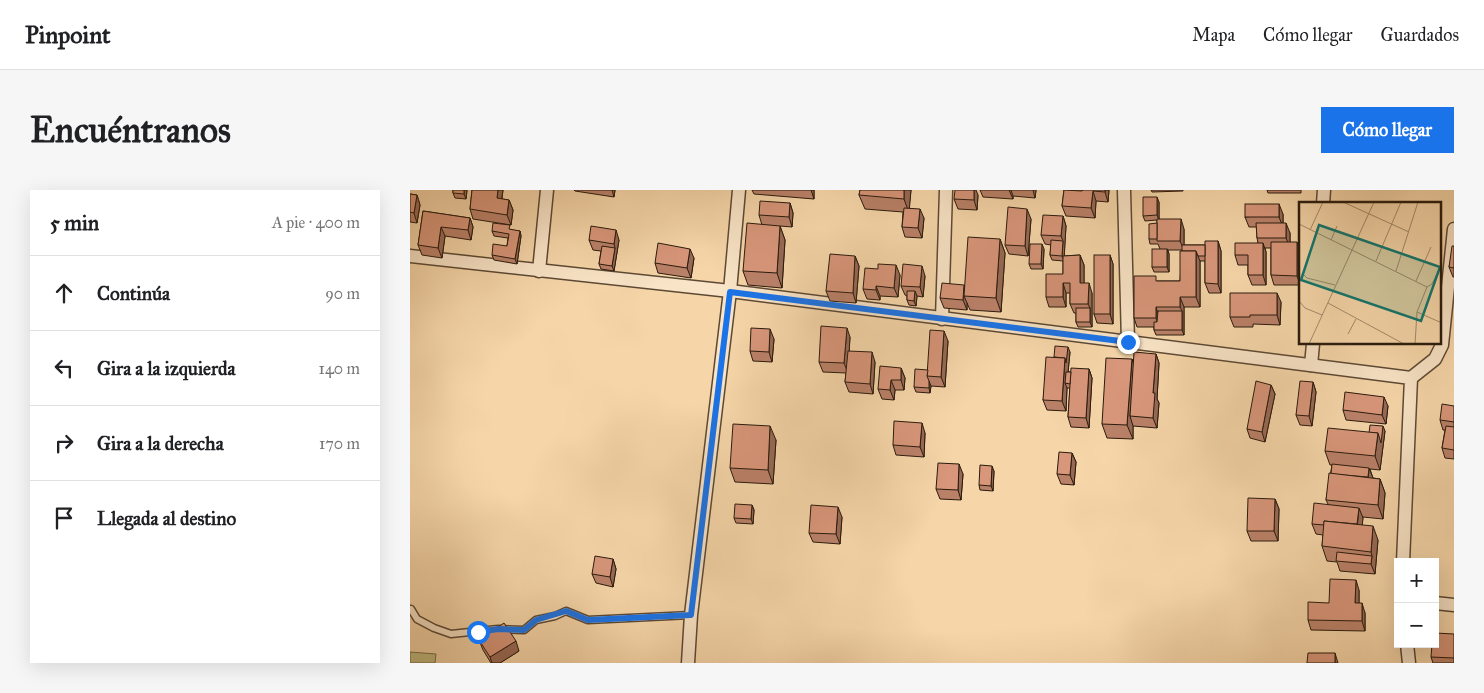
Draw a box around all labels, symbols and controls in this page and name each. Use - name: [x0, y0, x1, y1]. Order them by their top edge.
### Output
- text: Pinpoint: [25, 20, 111, 50]
- text: Mapa: [1192, 24, 1235, 46]
- text: Cómo llegar: [1263, 24, 1353, 46]
- text: Guardados: [1381, 24, 1459, 46]
- button: Cómo llegar: [1321, 107, 1454, 153]
- text: Encuéntranos: [30, 109, 231, 152]
- inset map: [1299, 202, 1442, 345]
- text: 5 min: [50, 210, 99, 236]
- text: A pie · 400 m: [272, 213, 360, 232]
- icon: ahead: [50, 279, 78, 307]
- text: Continúa: [97, 282, 170, 305]
- text: 90 m: [325, 284, 360, 303]
- route end: [1117, 331, 1140, 354]
- icon: left: [50, 354, 78, 382]
- text: Gira a la izquierda: [97, 357, 236, 380]
- text: 140 m: [319, 359, 360, 378]
- icon: right: [50, 429, 78, 457]
- text: Gira a la derecha: [97, 432, 224, 455]
- text: 170 m: [319, 434, 360, 453]
- icon: arrive: [50, 504, 78, 532]
- text: Llegada al destino: [97, 507, 236, 530]
- map controls: [1394, 558, 1439, 648]
- button: +: [1394, 558, 1439, 603]
- button: −: [1394, 603, 1439, 648]
- route start: [467, 621, 490, 644]

